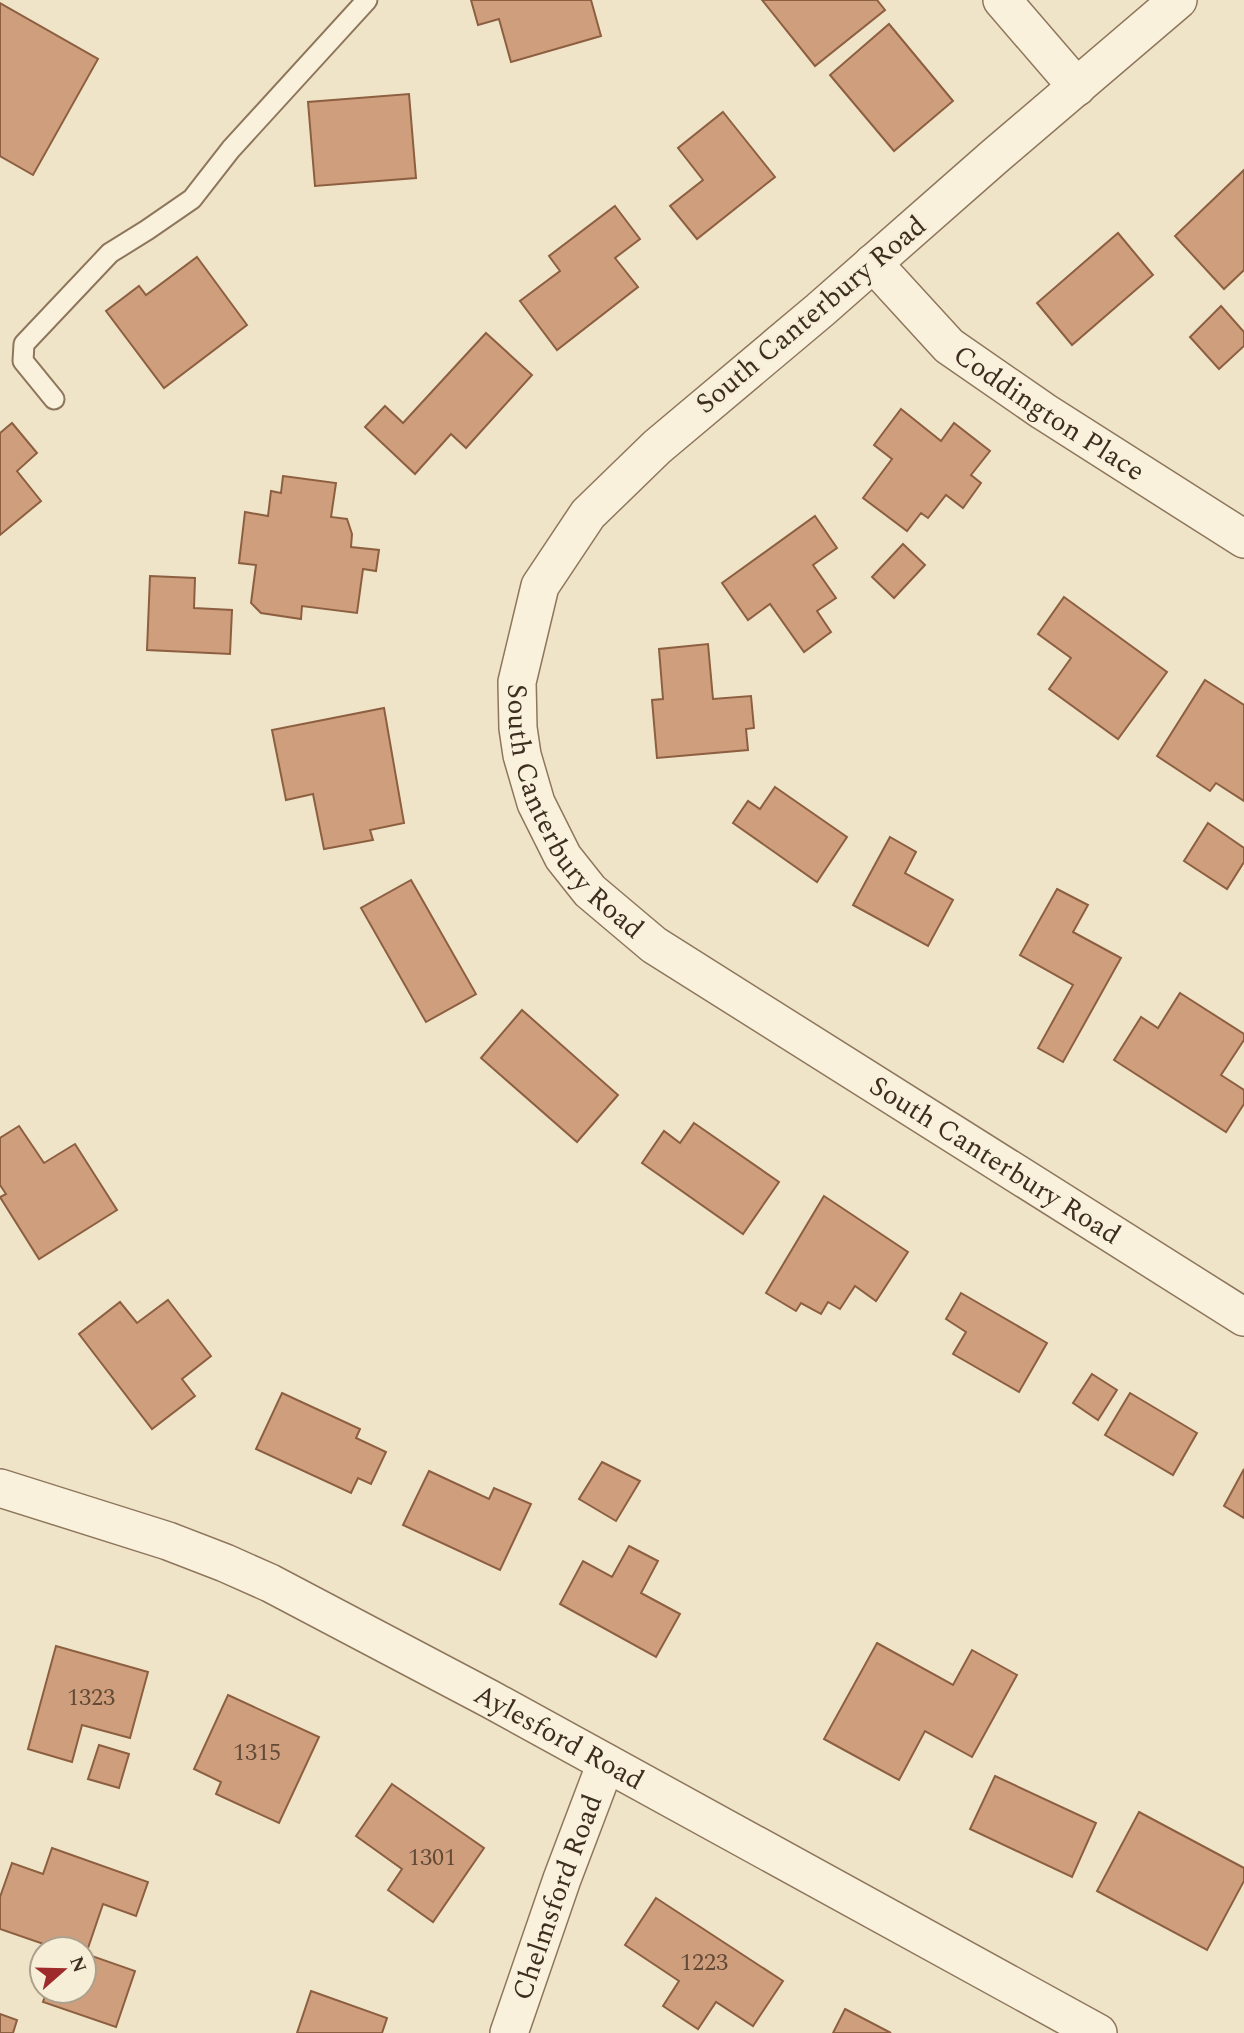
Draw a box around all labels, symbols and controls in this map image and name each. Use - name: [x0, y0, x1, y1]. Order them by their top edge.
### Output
- street label: South Canterbury Road: [686, 205, 936, 425]
- street label: Coddington Place: [944, 334, 1154, 492]
- street label: South Canterbury Road: [496, 683, 654, 950]
- street label: South Canterbury Road: [861, 1064, 1129, 1256]
- street label: Aylesford Road: [466, 1673, 652, 1801]
- house number: 1323: [67, 1680, 115, 1716]
- house number: 1315: [233, 1735, 281, 1771]
- street label: Chelmsford Road: [500, 1788, 614, 2006]
- house number: 1301: [408, 1840, 456, 1876]
- north arrow: [28, 1935, 98, 2005]
- house number: 1223: [680, 1945, 728, 1981]
- text: N: [61, 1952, 94, 1977]

